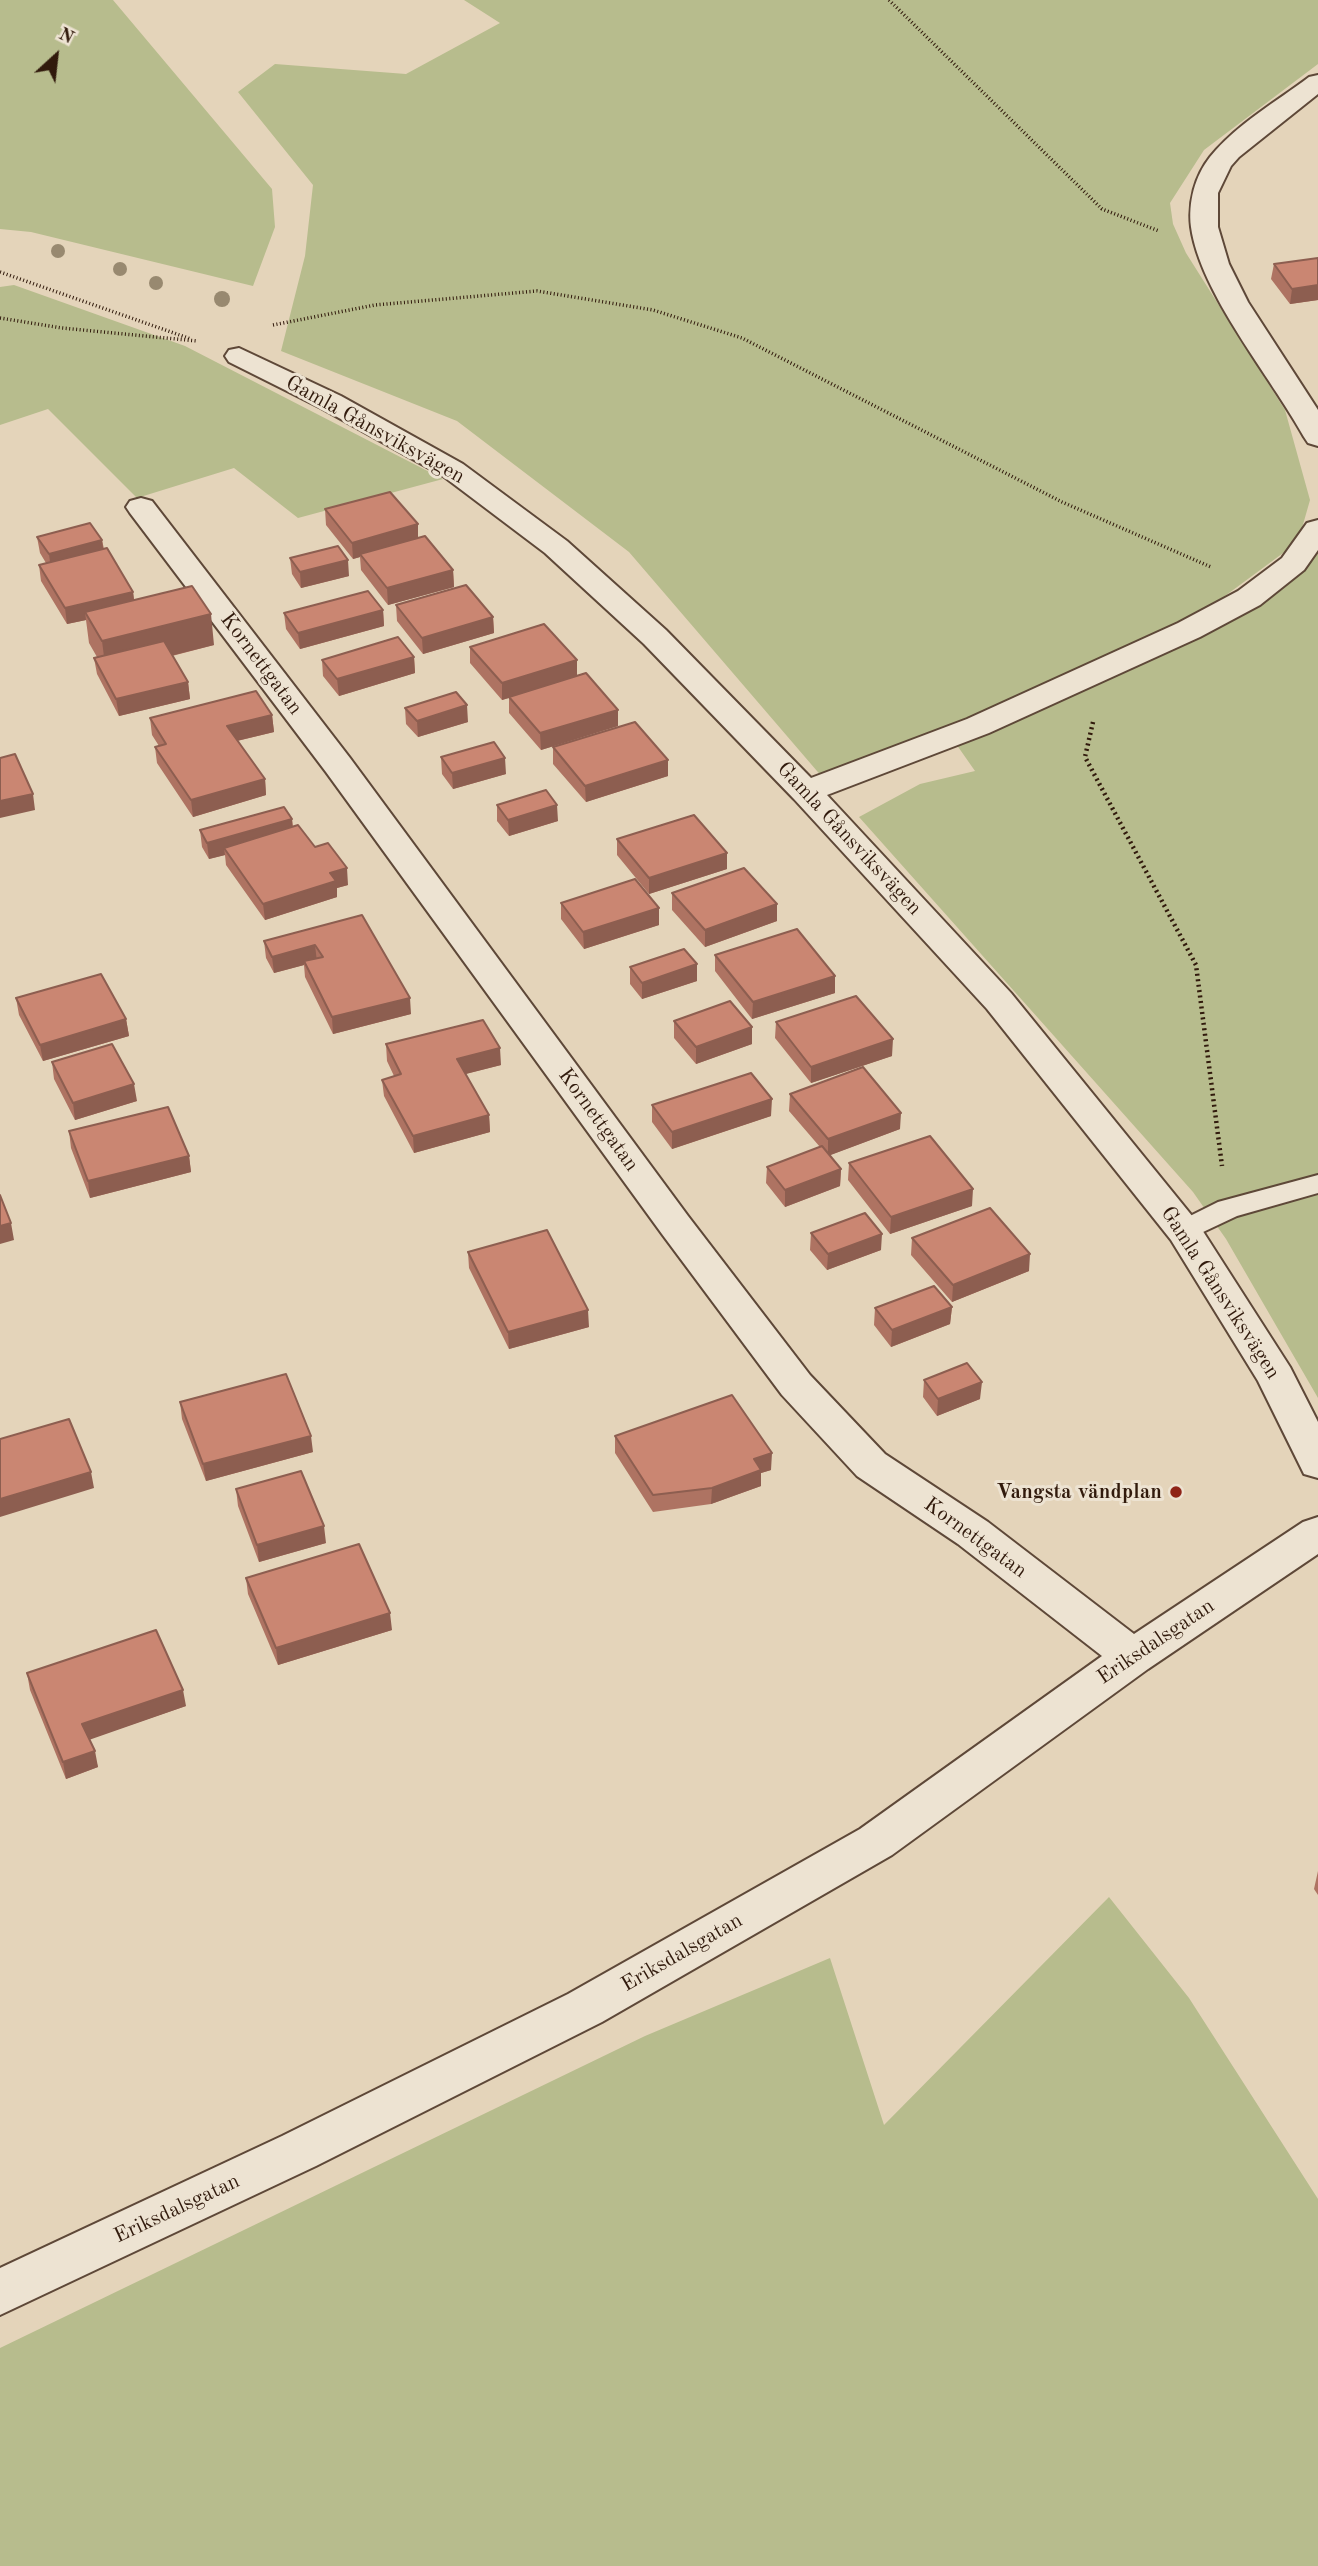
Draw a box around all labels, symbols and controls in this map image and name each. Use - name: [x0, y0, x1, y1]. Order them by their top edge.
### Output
- north arrow: [21, 21, 91, 91]
- text: N: [55, 25, 77, 49]
- street label: Gamla Gånsviksvägen: [281, 370, 469, 490]
- street label: Kornettgatan: [214, 608, 308, 720]
- street label: Gamla Gånsviksvägen: [771, 757, 927, 921]
- street label: Kornettgatan: [552, 1063, 644, 1177]
- street label: Gamla Gånsviksvägen: [1155, 1202, 1285, 1384]
- place label: Vangsta vändplan: [996, 1479, 1162, 1505]
- marker: Vangsta vändplan: [1168, 1484, 1184, 1500]
- street label: Kornettgatan: [918, 1492, 1032, 1584]
- street label: Eriksdalsgatan: [1093, 1594, 1219, 1690]
- street label: Eriksdalsgatan: [617, 1908, 747, 1998]
- street label: Eriksdalsgatan: [110, 2169, 244, 2249]

